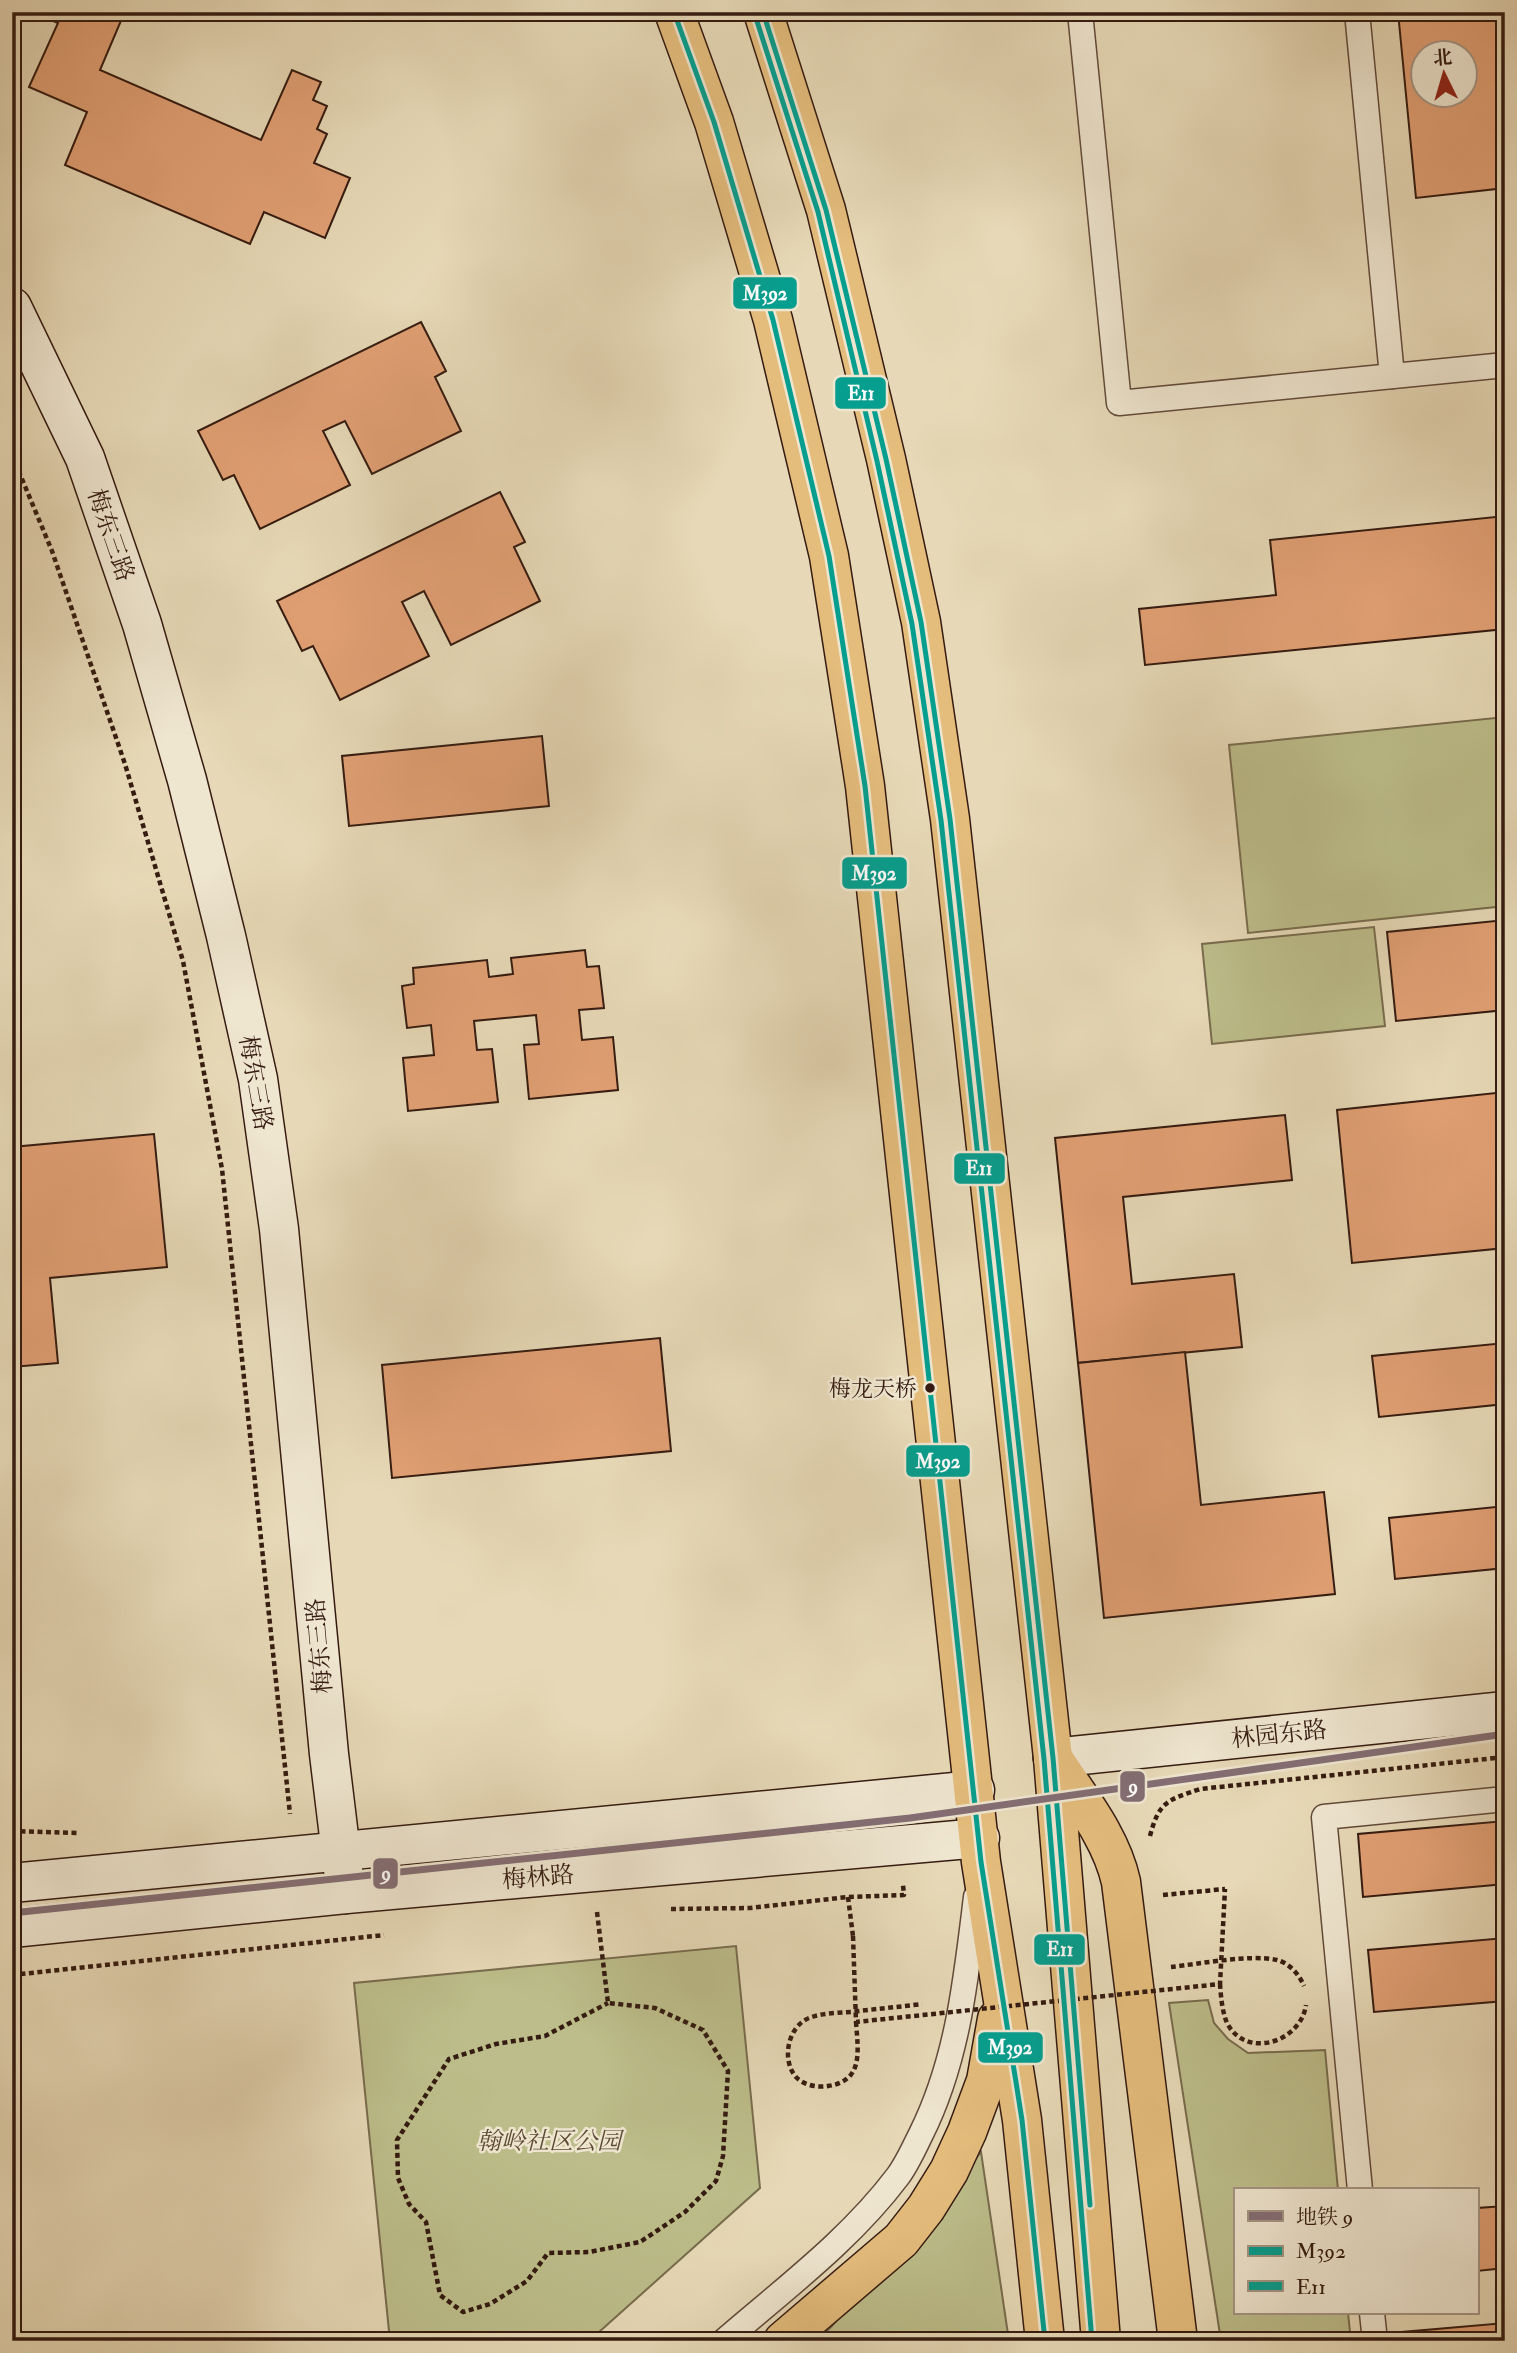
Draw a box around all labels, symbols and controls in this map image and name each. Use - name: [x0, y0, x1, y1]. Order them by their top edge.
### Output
- north arrow: [1408, 38, 1478, 108]
- text: 北: [1432, 45, 1453, 71]
- line badge: M392: [732, 276, 798, 310]
- text: M392: [741, 282, 788, 306]
- line badge: E11: [834, 376, 887, 410]
- text: E11: [847, 382, 875, 406]
- street label: 梅东三路: [80, 485, 141, 586]
- line badge: M392: [841, 856, 908, 890]
- text: M392: [850, 862, 897, 886]
- street label: 梅东三路: [232, 1033, 279, 1133]
- line badge: E11: [953, 1152, 1006, 1185]
- text: E11: [965, 1157, 993, 1181]
- place label: 梅龙天桥: [829, 1375, 917, 1403]
- marker: 梅龙天桥: [923, 1381, 937, 1395]
- line badge: M392: [905, 1444, 971, 1478]
- text: M392: [914, 1450, 961, 1474]
- street label: 梅东三路: [300, 1597, 339, 1695]
- street label: 林园东路: [1230, 1714, 1328, 1755]
- line badge: 9: [1119, 1770, 1146, 1803]
- text: 9: [1126, 1775, 1138, 1799]
- line badge: 9: [372, 1857, 399, 1890]
- street label: 梅林路: [501, 1859, 575, 1896]
- text: 9: [379, 1862, 391, 1886]
- line badge: E11: [1033, 1933, 1086, 1966]
- text: E11: [1046, 1938, 1074, 1962]
- line badge: M392: [977, 2031, 1044, 2064]
- text: M392: [986, 2036, 1033, 2060]
- park label: 翰岭社区公园: [477, 2126, 625, 2157]
- legend: [1234, 2188, 1478, 2314]
- text: 地铁 9: [1296, 2204, 1353, 2231]
- text: M392: [1296, 2238, 1346, 2265]
- text: E11: [1296, 2274, 1326, 2301]

